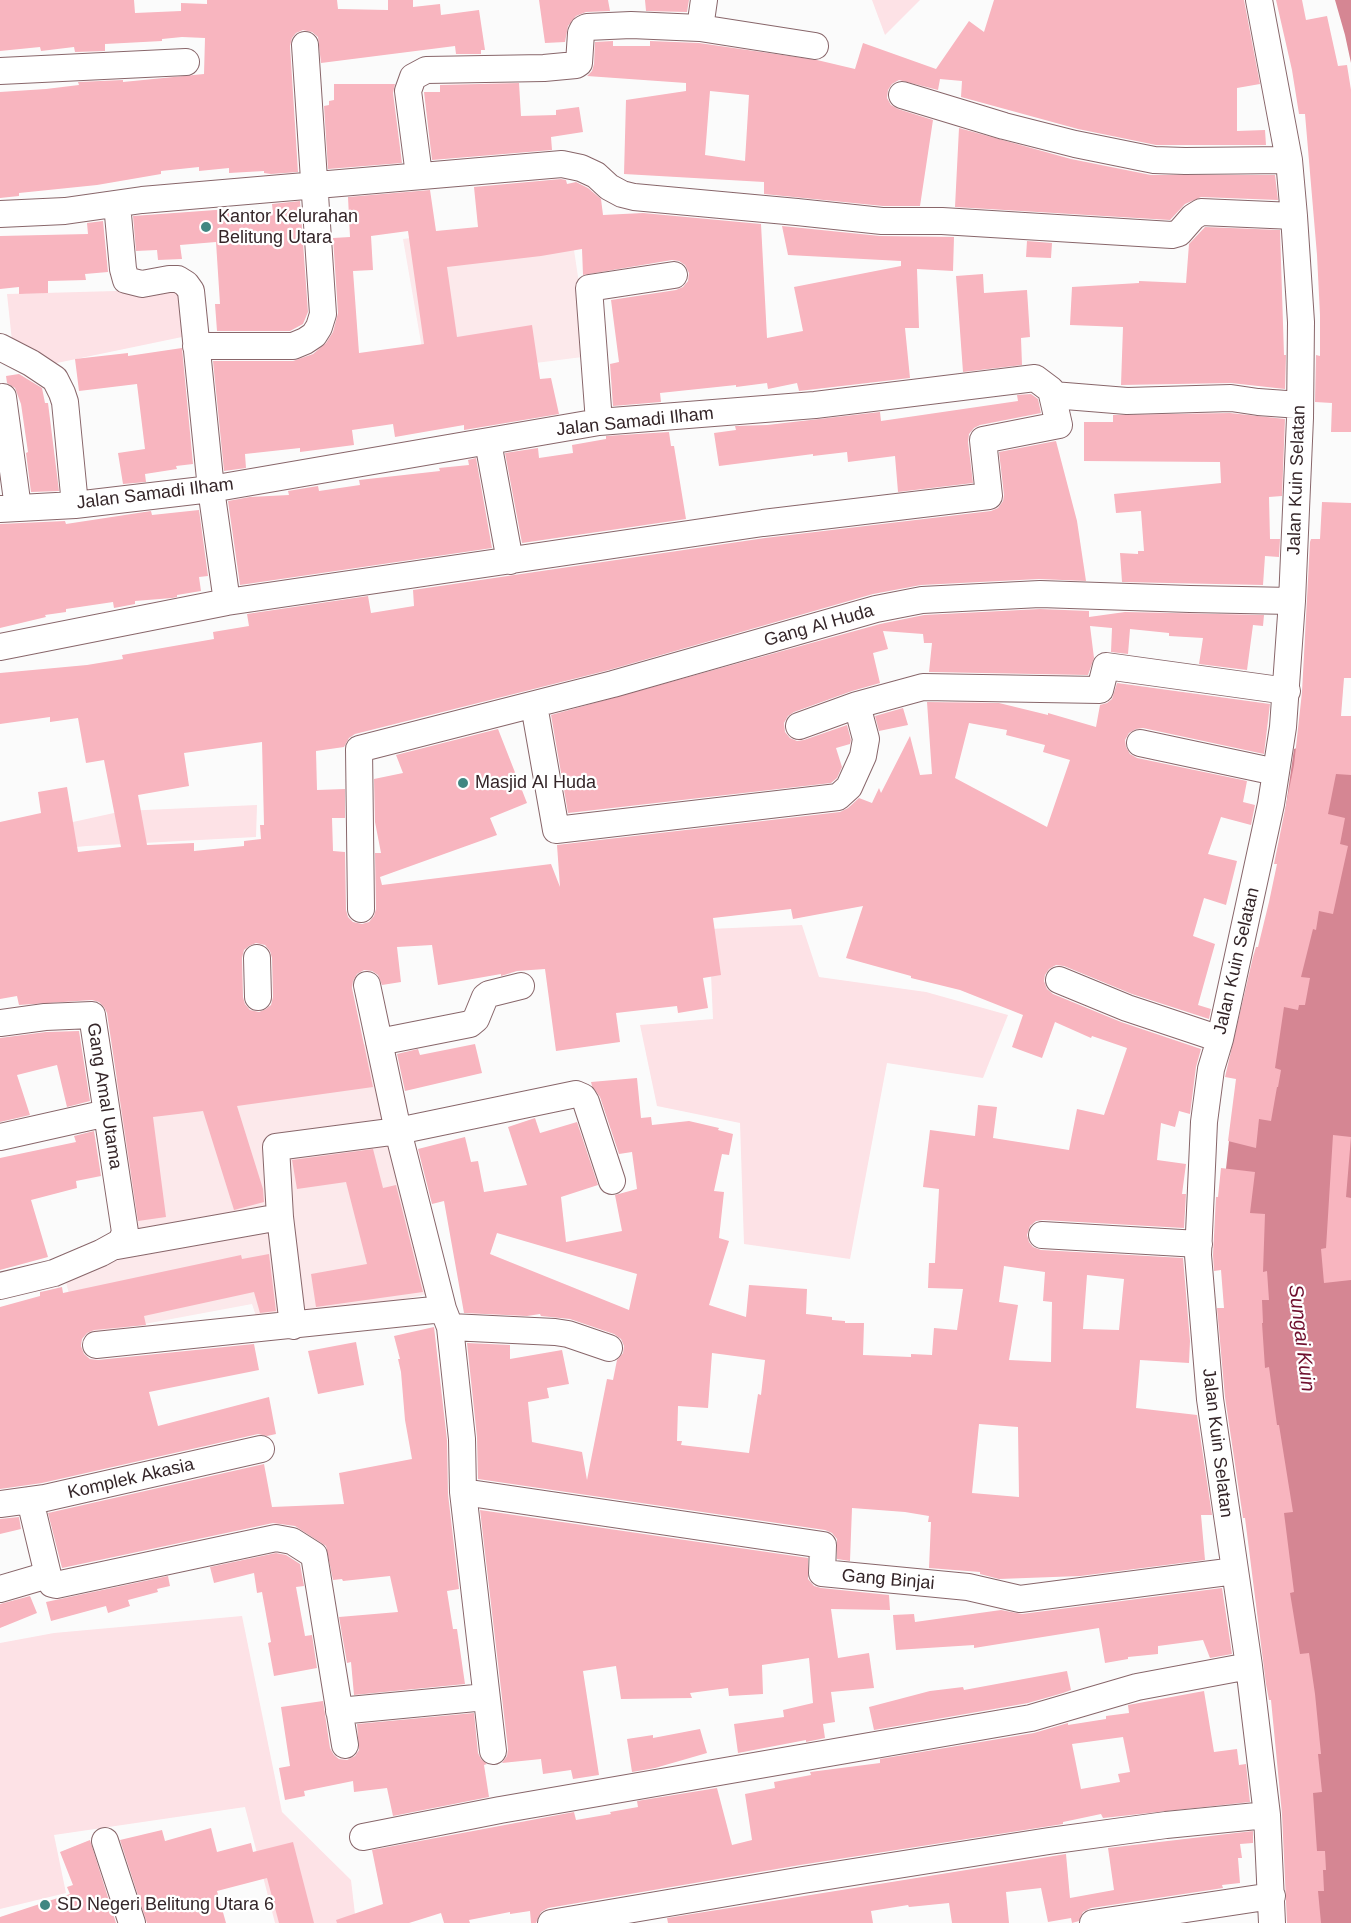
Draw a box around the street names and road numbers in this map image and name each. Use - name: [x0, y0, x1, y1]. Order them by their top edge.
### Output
- street label: Jalan Samadi Ilham: [555, 403, 715, 441]
- street label: Jalan Kuin Selatan: [1284, 405, 1310, 555]
- street label: Jalan Samadi Ilham: [75, 474, 235, 514]
- street label: Gang Al Huda: [762, 600, 876, 652]
- street label: Jalan Kuin Selatan: [1210, 885, 1264, 1037]
- street label: Gang Amal Utama: [82, 1021, 126, 1171]
- street label: Jalan Kuin Selatan: [1197, 1367, 1237, 1519]
- street label: Komplek Akasia: [66, 1454, 196, 1504]
- street label: Gang Binjai: [841, 1565, 935, 1595]

